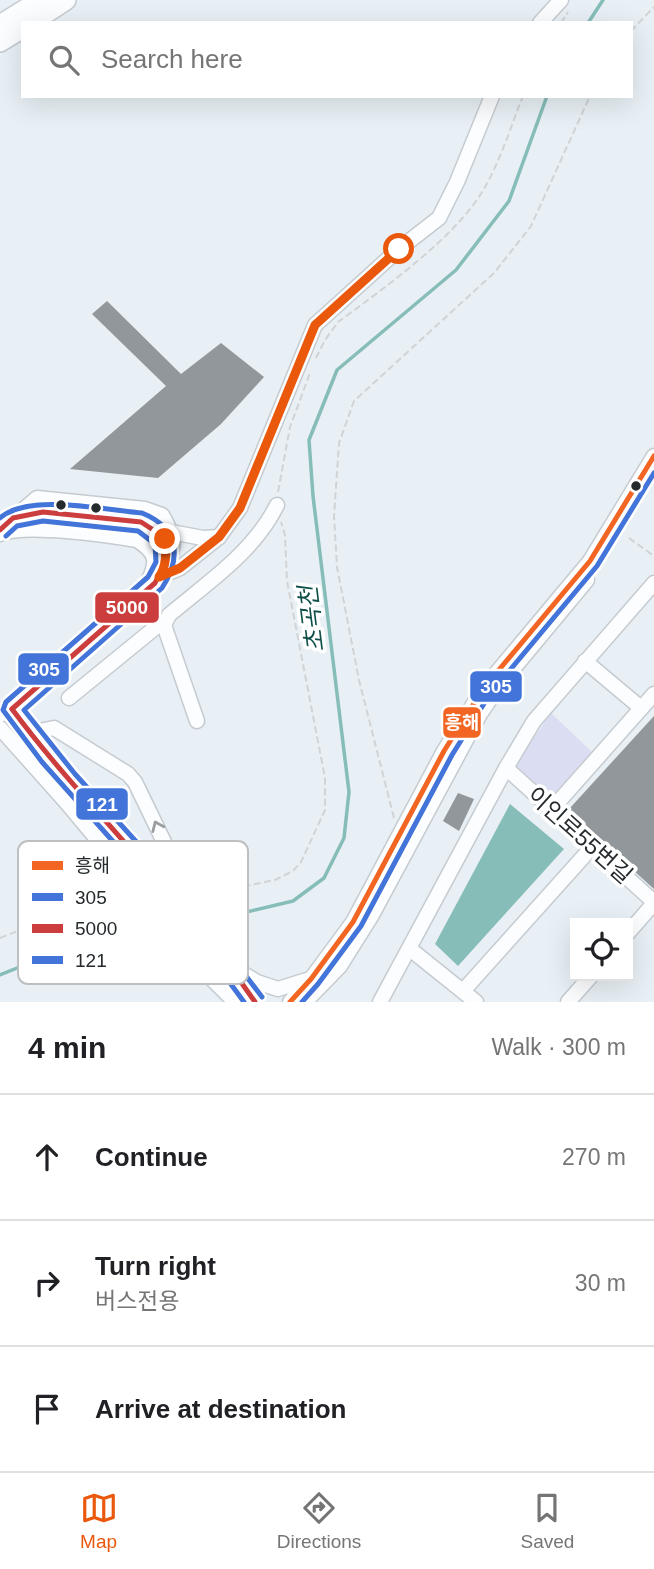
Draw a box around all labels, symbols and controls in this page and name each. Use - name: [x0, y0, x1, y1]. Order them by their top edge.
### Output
- search box: [21, 21, 633, 98]
- icon: search: [45, 41, 83, 79]
- text: Search here: [101, 44, 243, 74]
- route start: [383, 233, 414, 264]
- unlabelled marker: [629, 479, 643, 493]
- unlabelled marker: [54, 498, 68, 512]
- unlabelled marker: [89, 501, 103, 515]
- route end: [149, 523, 180, 554]
- water label: 초곡천: [294, 582, 329, 654]
- line badge: 5000: [94, 591, 160, 624]
- text: 5000: [106, 597, 148, 618]
- line badge: 305: [17, 652, 70, 686]
- text: 305: [28, 659, 60, 680]
- line badge: 305: [469, 670, 523, 703]
- text: 305: [480, 676, 512, 697]
- line badge: 흥해: [442, 706, 482, 739]
- text: 흥해: [445, 712, 479, 733]
- street label: 이인로55번길: [522, 781, 638, 889]
- line badge: 121: [75, 787, 129, 821]
- text: 121: [86, 794, 118, 815]
- one-way arrow: [151, 821, 165, 833]
- legend: [18, 841, 248, 984]
- text: 흥해: [75, 855, 110, 876]
- text: 305: [75, 887, 107, 908]
- text: 5000: [75, 918, 117, 939]
- map controls: [570, 918, 633, 981]
- button: locate: [570, 918, 633, 981]
- text: 121: [75, 950, 107, 971]
- text: 4 min: [28, 1031, 106, 1064]
- text: Walk · 300 m: [491, 1034, 626, 1060]
- icon: ahead: [28, 1138, 66, 1176]
- text: Continue: [95, 1142, 208, 1172]
- text: 270 m: [562, 1144, 626, 1170]
- text: Turn right: [95, 1251, 216, 1281]
- icon: right: [28, 1264, 66, 1302]
- text: 30 m: [575, 1270, 626, 1296]
- text: 버스전용: [95, 1288, 180, 1314]
- icon: arrive: [28, 1390, 66, 1428]
- text: Arrive at destination: [95, 1394, 346, 1424]
- tab: Map: [80, 1489, 118, 1553]
- tab: Directions: [277, 1489, 361, 1553]
- tab: Saved: [520, 1489, 574, 1553]

